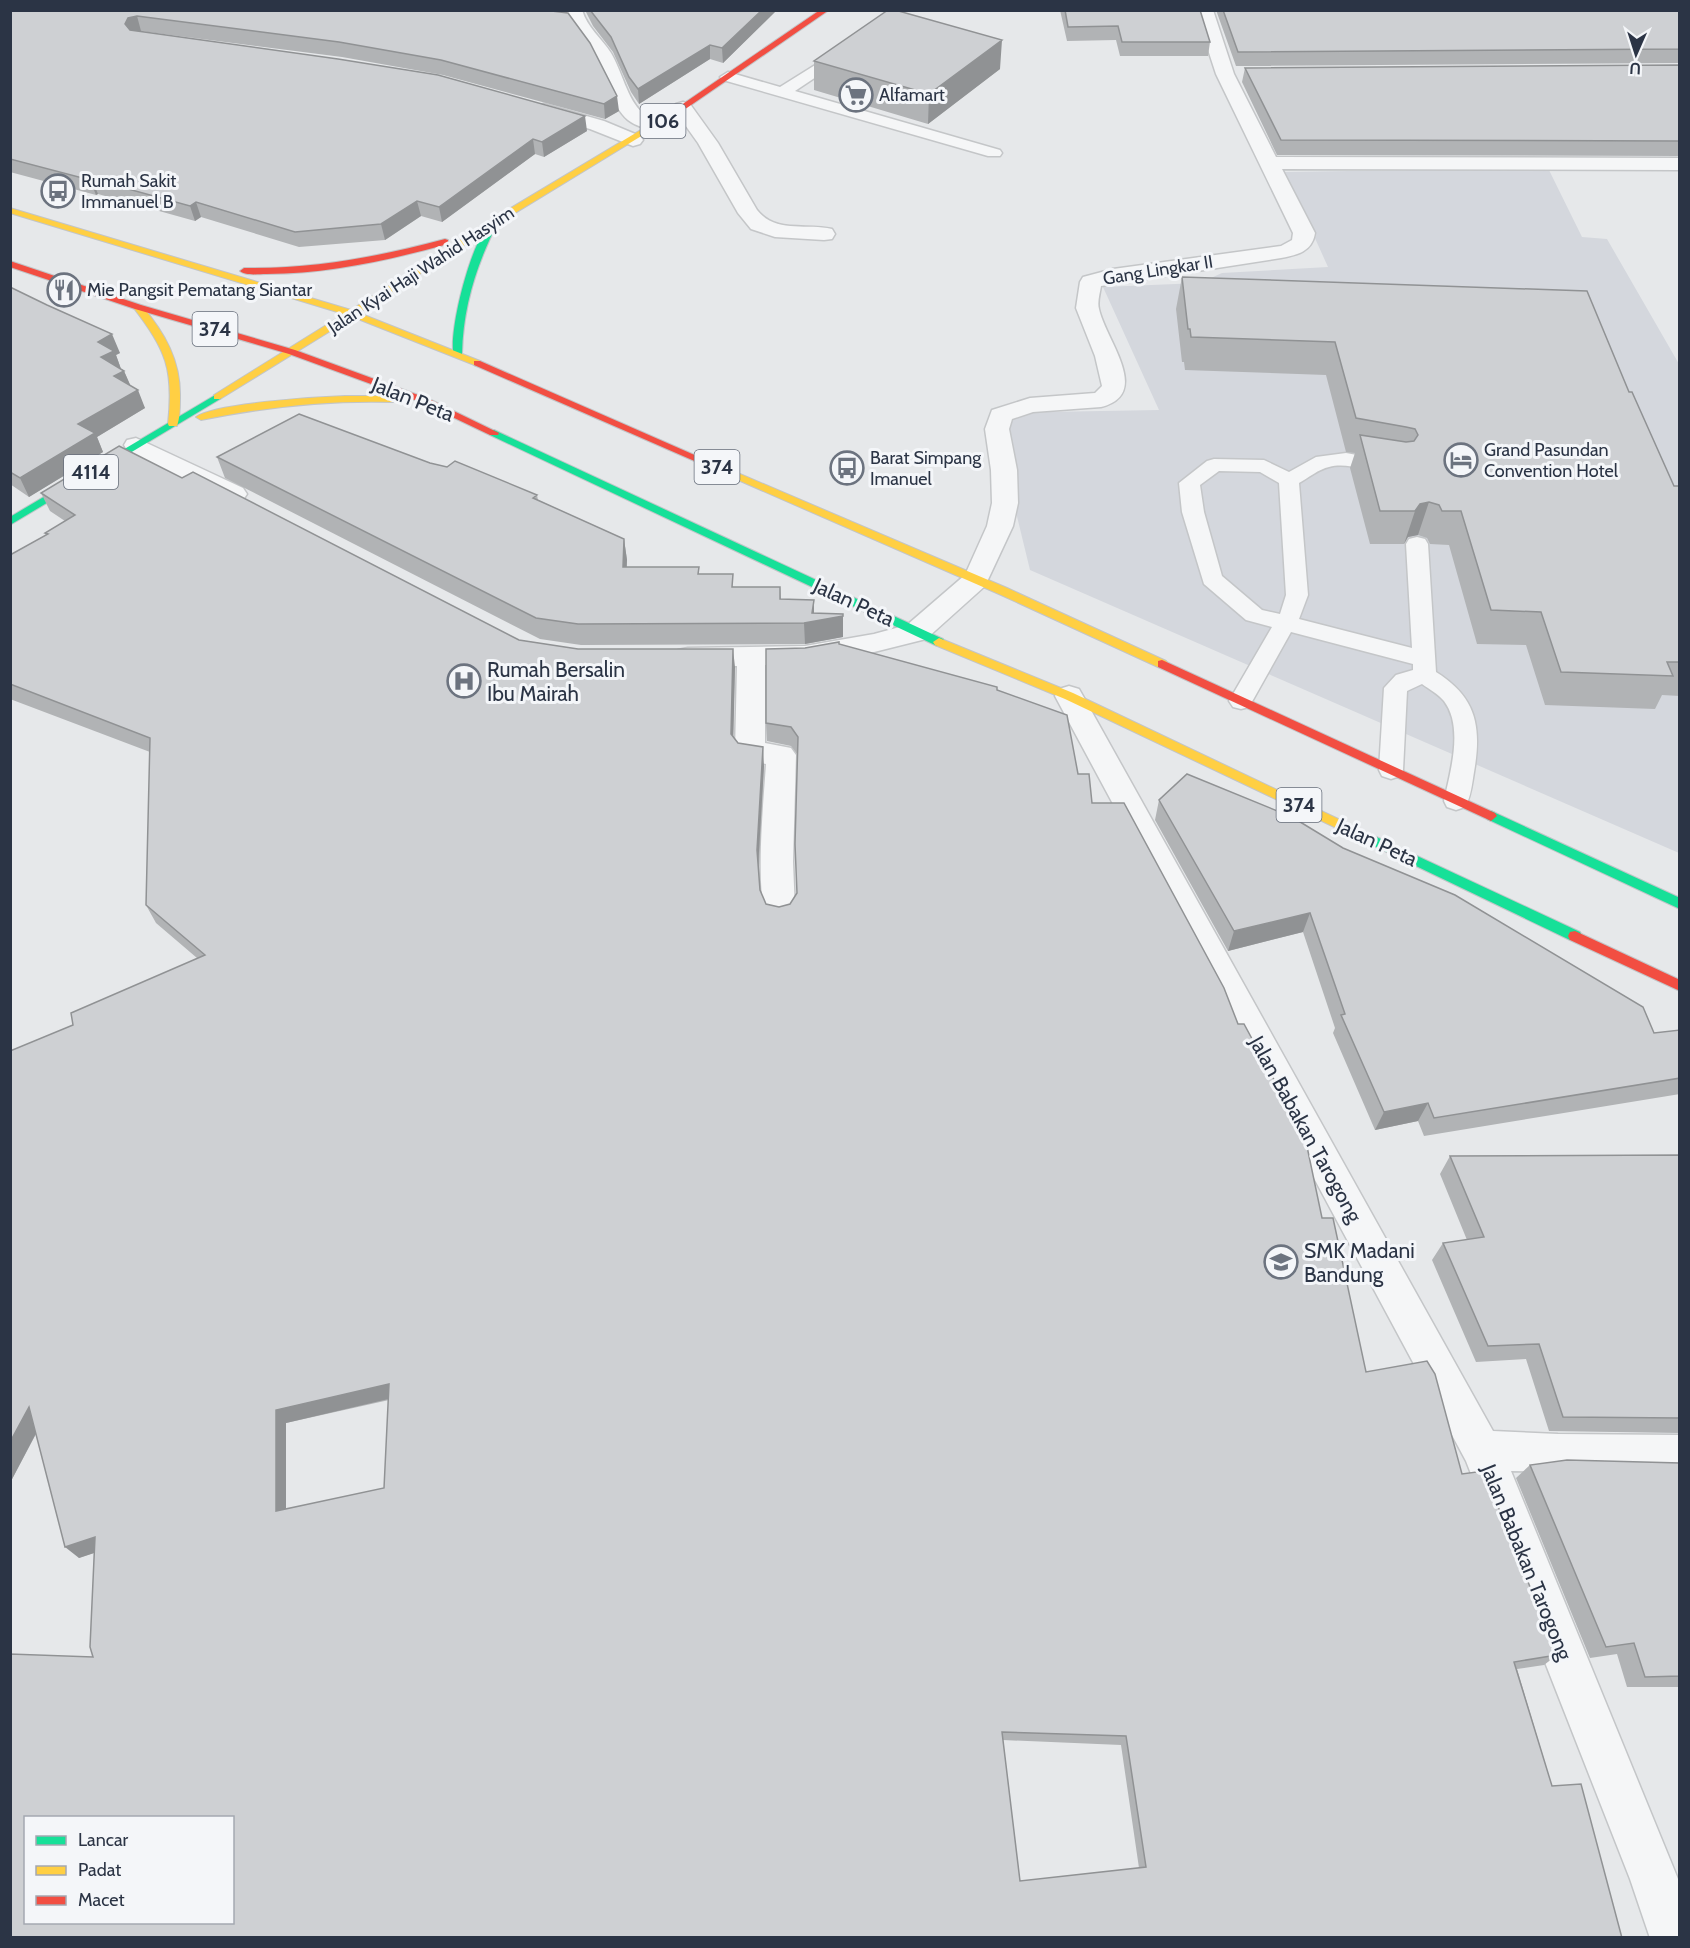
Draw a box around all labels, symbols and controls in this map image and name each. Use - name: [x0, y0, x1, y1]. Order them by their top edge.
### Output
- north arrow: [1606, 24, 1666, 84]
- text: U: [1629, 59, 1641, 78]
- supermarket icon: Alfamart: [838, 77, 874, 113]
- place label: Alfamart: [879, 84, 945, 106]
- road number: 106: [640, 104, 686, 138]
- place label: Rumah Sakit Immanuel B: [81, 170, 176, 213]
- bus stop icon: Rumah Sakit Immanuel B: [40, 173, 76, 209]
- street label: Jalan Kyai Haji Wahid Hasyim: [323, 202, 518, 339]
- street label: Gang Lingkar II: [1101, 250, 1215, 290]
- restaurant icon: Mie Pangsit Pematang Siantar: [46, 272, 82, 308]
- place label: Mie Pangsit Pematang Siantar: [87, 279, 312, 301]
- road number: 374: [192, 312, 238, 346]
- street label: Jalan Peta: [367, 371, 458, 427]
- place label: Grand Pasundan Convention Hotel: [1484, 439, 1619, 482]
- hotel icon: Grand Pasundan Convention Hotel: [1443, 442, 1479, 478]
- place label: Barat Simpang Imanuel: [870, 447, 982, 490]
- road number: 374: [694, 450, 740, 484]
- bus stop icon: Barat Simpang Imanuel: [829, 450, 865, 486]
- road number: 4114: [64, 455, 118, 489]
- street label: Jalan Peta: [809, 572, 898, 632]
- place label: Rumah Bersalin Ibu Mairah: [487, 657, 625, 706]
- hospital icon: Rumah Bersalin Ibu Mairah: [446, 663, 482, 699]
- road number: 374: [1276, 788, 1322, 822]
- street label: Jalan Peta: [1332, 812, 1421, 872]
- street label: Jalan Babakan Tarogong: [1244, 1031, 1368, 1227]
- place label: SMK Madani Bandung: [1304, 1238, 1415, 1287]
- school or university icon: SMK Madani Bandung: [1263, 1244, 1299, 1280]
- street label: Jalan Babakan Tarogong: [1476, 1459, 1578, 1664]
- legend: [24, 1816, 234, 1924]
- text: Lancar: [78, 1829, 129, 1851]
- text: Padat: [78, 1859, 121, 1881]
- text: Macet: [78, 1889, 124, 1911]

